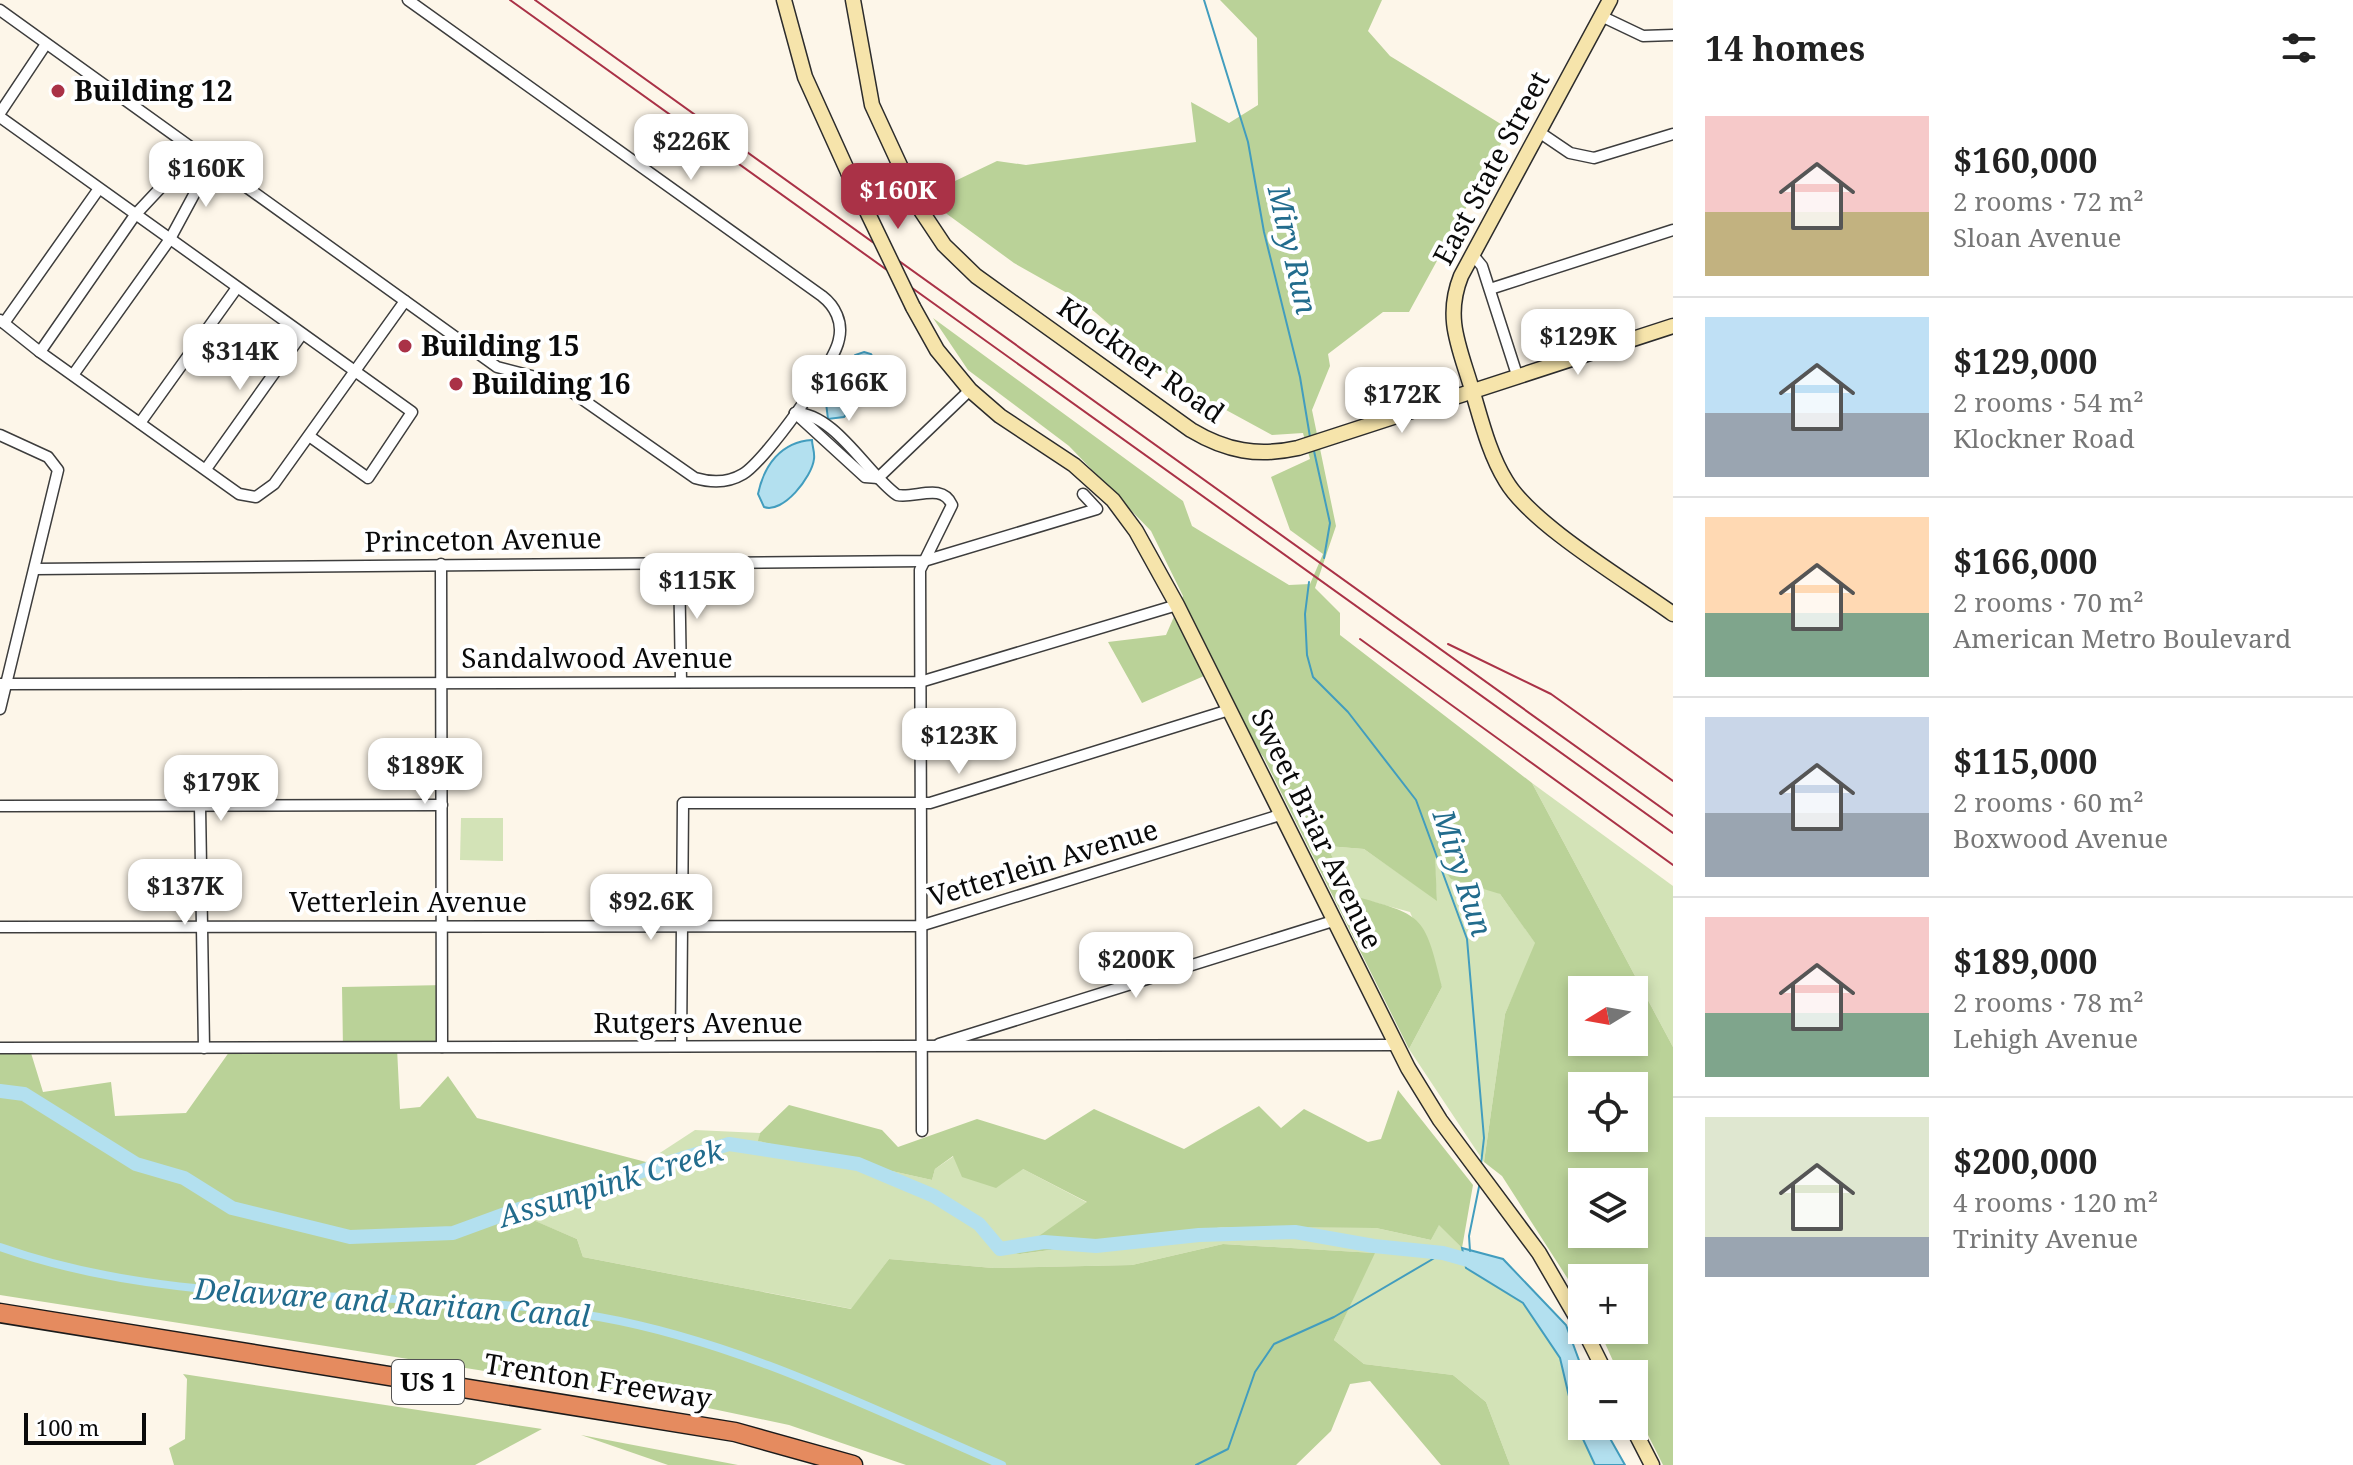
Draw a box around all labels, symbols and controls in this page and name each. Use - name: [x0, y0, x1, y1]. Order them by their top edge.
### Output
- text: 14 homes: [1705, 25, 1865, 71]
- icon: filters: [2277, 26, 2321, 70]
- street label: East State Street: [1423, 64, 1557, 271]
- place label: Building 12: [74, 71, 233, 109]
- marker: Building 12: [49, 82, 67, 100]
- pin: $226K: [635, 114, 747, 182]
- text: $226K: [652, 122, 730, 158]
- text: $160,000: [1953, 137, 2097, 183]
- pin: $160K: [150, 141, 262, 209]
- icon: home: [1769, 148, 1865, 244]
- text: $160K: [167, 149, 245, 185]
- pin: $160K: [842, 163, 954, 231]
- text: $160K: [859, 171, 937, 207]
- water label: Miry Run: [1259, 180, 1328, 318]
- text: 2 rooms · 72 m²: [1953, 183, 2144, 219]
- text: Sloan Avenue: [1953, 219, 2121, 255]
- street label: Klockner Road: [1051, 288, 1233, 431]
- pin: $129K: [1522, 309, 1634, 377]
- text: $129K: [1539, 317, 1617, 353]
- pin: $314K: [184, 324, 296, 392]
- place label: Building 15: [421, 326, 580, 364]
- text: $314K: [201, 332, 279, 368]
- marker: Building 15: [396, 337, 414, 355]
- text: $129,000: [1953, 338, 2097, 384]
- icon: home: [1769, 349, 1865, 445]
- pin: $166K: [793, 355, 905, 423]
- text: $166K: [810, 363, 888, 399]
- place label: Building 16: [472, 364, 631, 402]
- pin: $172K: [1346, 367, 1458, 435]
- marker: Building 16: [447, 375, 465, 393]
- text: $172K: [1363, 375, 1441, 411]
- text: 2 rooms · 54 m²: [1953, 384, 2144, 420]
- text: Klockner Road: [1953, 420, 2135, 456]
- street label: Princeton Avenue: [364, 518, 602, 560]
- text: $166,000: [1953, 538, 2097, 584]
- icon: home: [1769, 549, 1865, 645]
- pin: $115K: [641, 553, 753, 621]
- text: $115K: [658, 561, 736, 597]
- text: 2 rooms · 70 m²: [1953, 584, 2144, 620]
- text: American Metro Boulevard: [1953, 620, 2291, 656]
- street label: Sandalwood Avenue: [461, 638, 733, 676]
- street label: Sweet Briar Avenue: [1243, 702, 1393, 955]
- pin: $123K: [903, 708, 1015, 776]
- text: $123K: [920, 716, 998, 752]
- pin: $189K: [369, 738, 481, 806]
- text: $115,000: [1953, 738, 2097, 784]
- text: $189K: [386, 746, 464, 782]
- icon: home: [1769, 749, 1865, 845]
- pin: $179K: [165, 755, 277, 823]
- text: $179K: [182, 763, 260, 799]
- text: 2 rooms · 60 m²: [1953, 784, 2144, 820]
- water label: Miry Run: [1423, 803, 1503, 941]
- street label: Vetterlein Avenue: [923, 809, 1162, 915]
- text: Boxwood Avenue: [1953, 820, 2168, 856]
- pin: $137K: [129, 859, 241, 927]
- text: $137K: [146, 867, 224, 903]
- pin: $92.6K: [586, 874, 716, 942]
- street label: Vetterlein Avenue: [289, 882, 527, 920]
- text: $92.6K: [608, 882, 694, 918]
- pin: $200K: [1080, 932, 1192, 1000]
- text: $189,000: [1953, 938, 2097, 984]
- text: $200K: [1097, 940, 1175, 976]
- icon: home: [1769, 949, 1865, 1045]
- north arrow: [1568, 976, 1648, 1056]
- map controls: [1568, 976, 1648, 1440]
- text: 2 rooms · 78 m²: [1953, 984, 2144, 1020]
- street label: Rutgers Avenue: [593, 1003, 803, 1041]
- text: Lehigh Avenue: [1953, 1020, 2138, 1056]
- button: locate: [1568, 1072, 1648, 1152]
- water label: Assunpink Creek: [491, 1129, 729, 1237]
- text: $200,000: [1953, 1138, 2097, 1184]
- icon: home: [1769, 1149, 1865, 1245]
- button: layers: [1568, 1168, 1648, 1248]
- text: 4 rooms · 120 m²: [1953, 1184, 2158, 1220]
- text: Trinity Avenue: [1953, 1220, 2138, 1256]
- button: +: [1568, 1264, 1648, 1344]
- water label: Delaware and Raritan Canal: [192, 1267, 591, 1336]
- street label: Trenton Freeway: [482, 1343, 715, 1417]
- road number: US 1: [392, 1360, 464, 1404]
- button: −: [1568, 1360, 1648, 1440]
- scale bar: [24, 1409, 146, 1445]
- text: 100 m: [36, 1412, 99, 1442]

